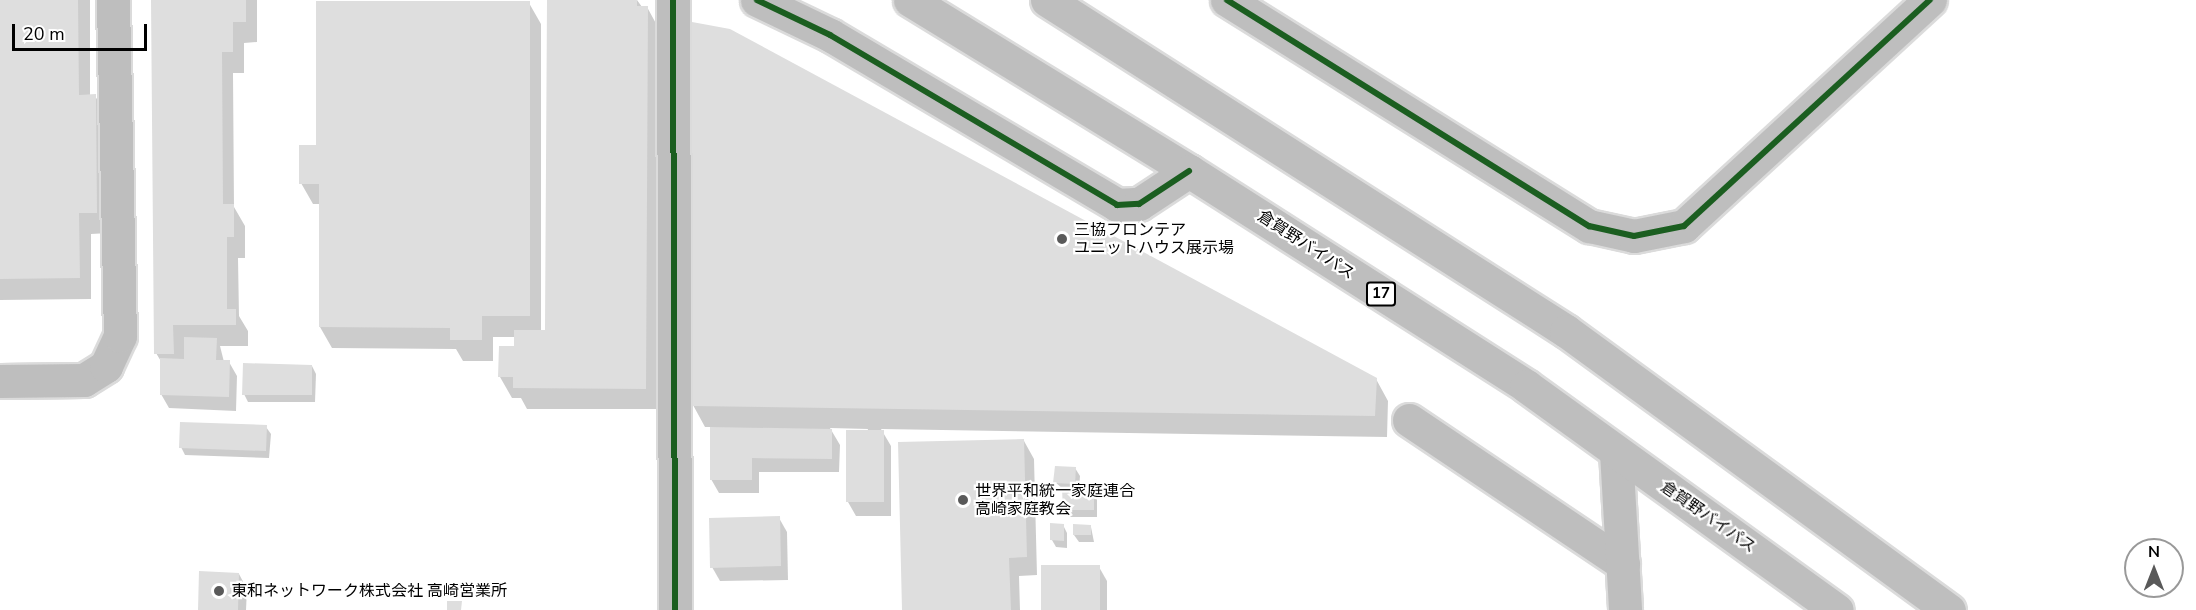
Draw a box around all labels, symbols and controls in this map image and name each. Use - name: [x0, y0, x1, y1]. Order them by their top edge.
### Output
- scale bar: [15, 12, 150, 50]
- text: 20 m: [23, 22, 65, 46]
- street label: 倉賀野バイパス: [1254, 206, 1358, 284]
- place label: 三協フロンテア ユニットハウス展示場: [1074, 220, 1234, 258]
- marker: 三協フロンテア ユニットハウス展示場: [1055, 232, 1069, 246]
- road number: 17: [1366, 282, 1396, 306]
- street label: 倉賀野バイパス: [1657, 477, 1759, 557]
- place label: 世界平和統一家庭連合 高崎家庭教会: [975, 481, 1135, 519]
- marker: 世界平和統一家庭連合 高崎家庭教会: [956, 493, 970, 507]
- north arrow: [2124, 538, 2184, 598]
- text: N: [2148, 541, 2160, 563]
- place label: 東和ネットワーク株式会社 高崎営業所: [231, 581, 507, 601]
- marker: 東和ネットワーク株式会社 高崎営業所: [212, 584, 226, 598]

